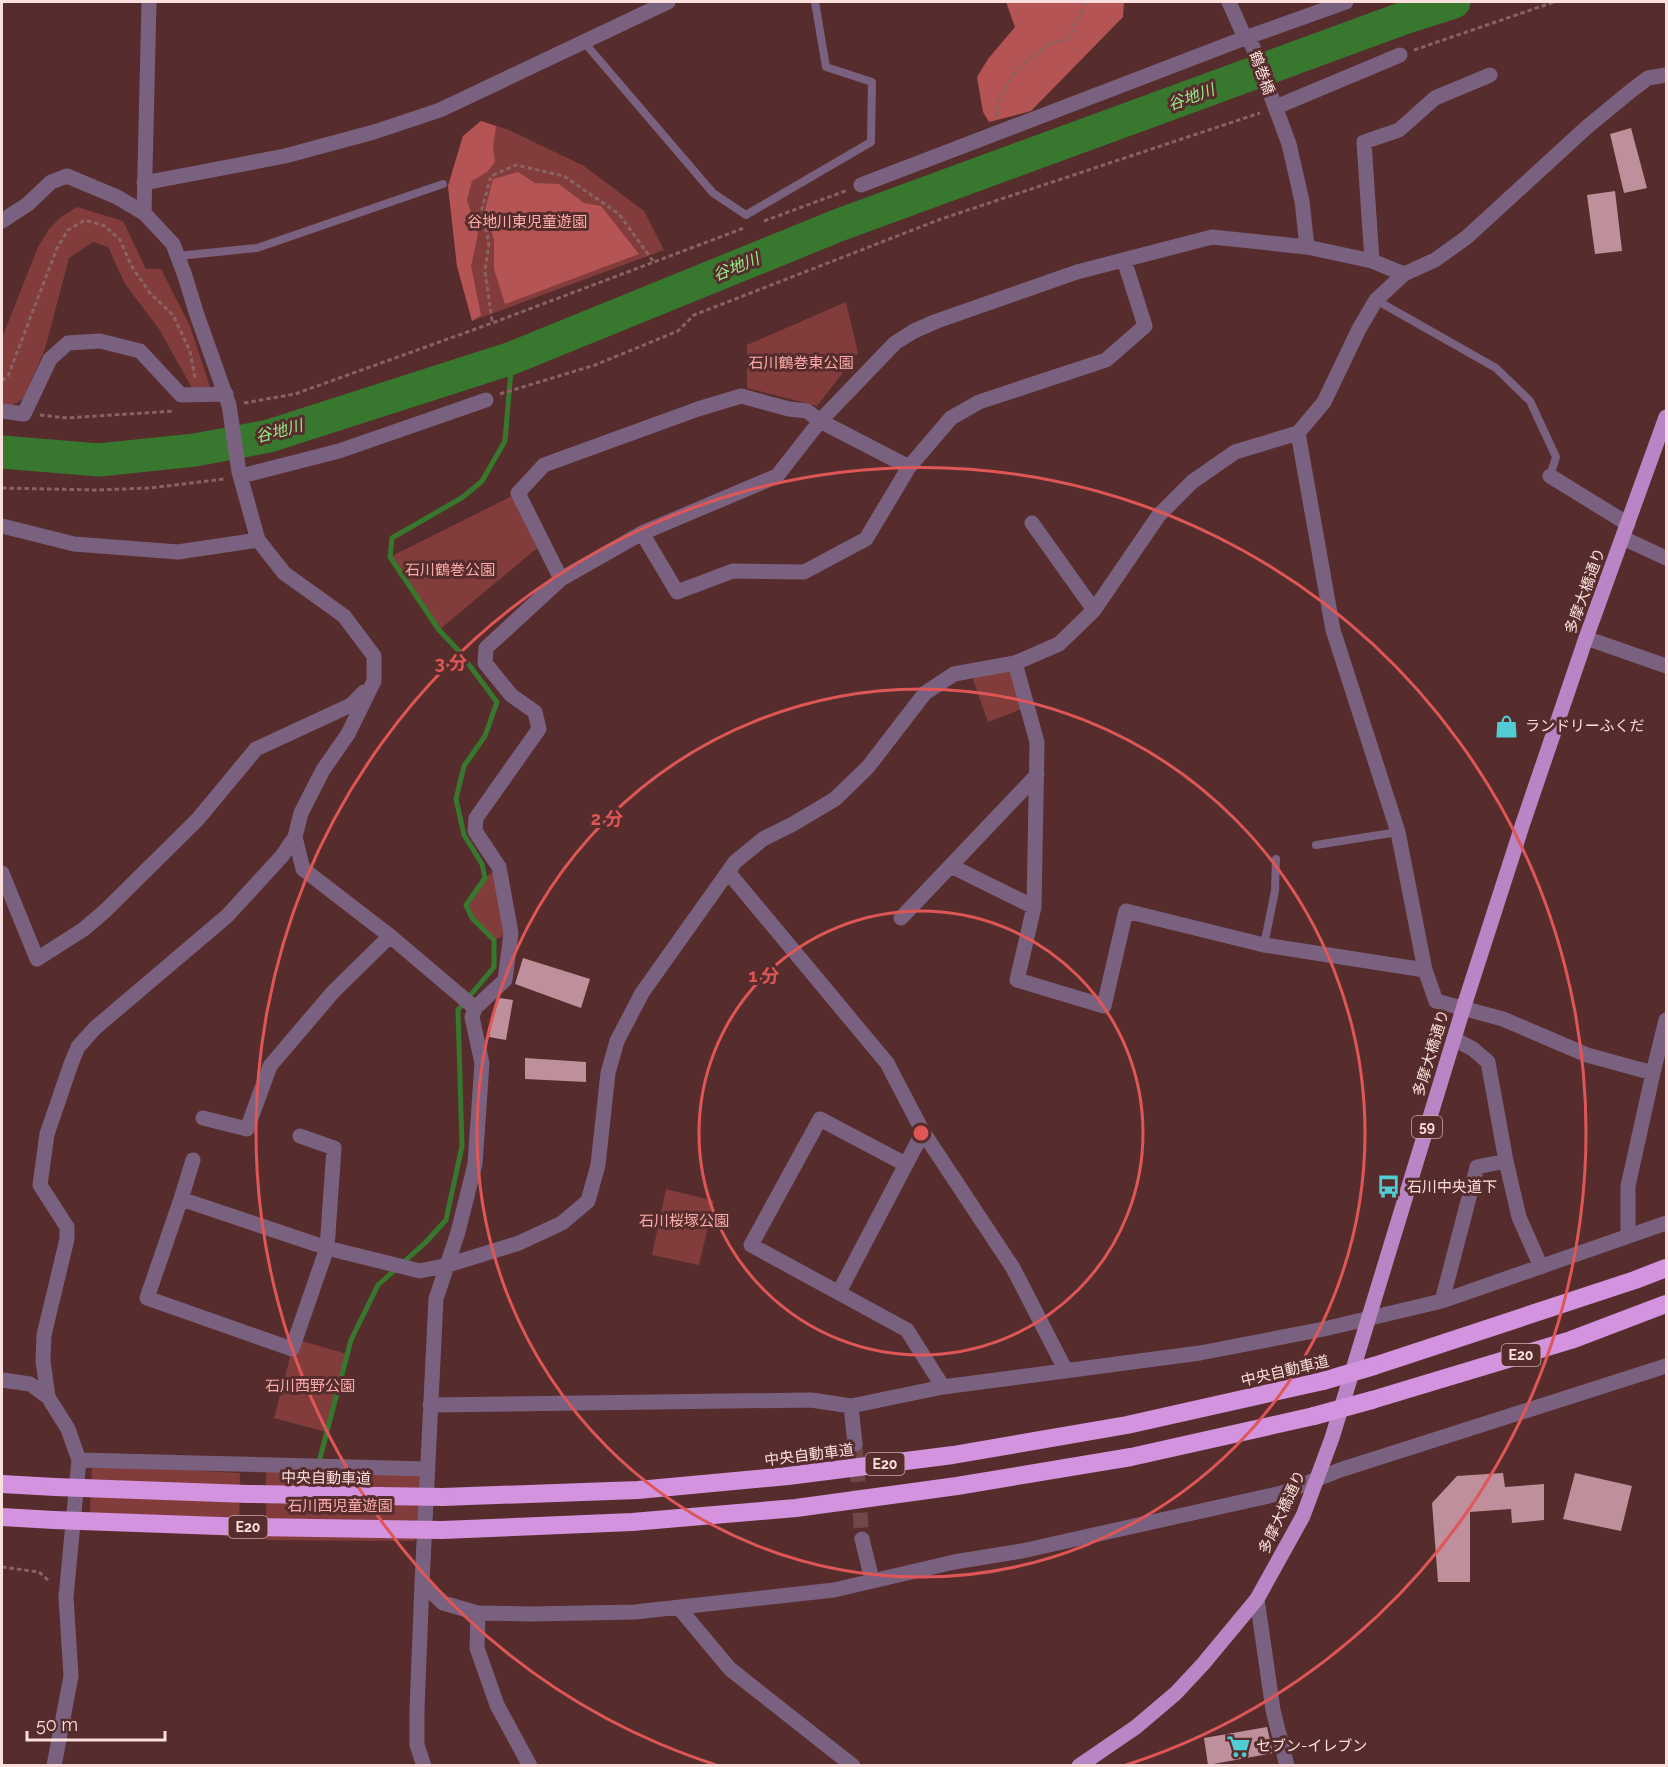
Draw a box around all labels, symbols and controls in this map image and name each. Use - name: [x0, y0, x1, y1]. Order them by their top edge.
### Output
- street label: 鶴巻橋: [1246, 49, 1278, 97]
- water label: 谷地川: [1165, 79, 1219, 114]
- park label: 谷地川東児童遊園: [467, 213, 587, 231]
- water label: 谷地川: [710, 248, 764, 285]
- park label: 石川鶴巻東公園: [748, 354, 854, 372]
- water label: 谷地川: [253, 415, 307, 446]
- street label: 多摩大橋通り: [1561, 546, 1609, 636]
- park label: 石川鶴巻公園: [405, 561, 495, 579]
- text: 3 分: [435, 652, 467, 673]
- shop icon: ランドリーふくだ: [1494, 713, 1520, 739]
- place label: ランドリーふくだ: [1525, 717, 1644, 735]
- text: 2 分: [591, 808, 623, 829]
- text: 1 分: [748, 965, 780, 986]
- street label: 多摩大橋通り: [1409, 1007, 1453, 1099]
- road number: 59: [1412, 1116, 1442, 1138]
- centre of rings: [911, 1123, 931, 1143]
- bus stop icon: 石川中央道下: [1376, 1174, 1402, 1200]
- place label: 石川中央道下: [1407, 1178, 1497, 1196]
- park label: 石川桜塚公園: [639, 1212, 729, 1230]
- road number: E20: [1502, 1344, 1540, 1366]
- street label: 中央自動車道: [1239, 1352, 1331, 1390]
- park label: 石川西野公園: [265, 1377, 355, 1395]
- street label: 中央自動車道: [763, 1441, 855, 1469]
- road number: E20: [866, 1453, 904, 1475]
- street label: 多摩大橋通り: [1255, 1467, 1309, 1557]
- street label: 中央自動車道: [281, 1468, 371, 1488]
- park label: 石川西児童遊園: [287, 1497, 393, 1515]
- road number: E20: [228, 1516, 268, 1538]
- scale bar: [27, 1704, 165, 1742]
- text: 50 m: [36, 1714, 78, 1735]
- supermarket icon: セブン-イレブン: [1225, 1733, 1251, 1759]
- place label: セブン-イレブン: [1256, 1737, 1367, 1755]

